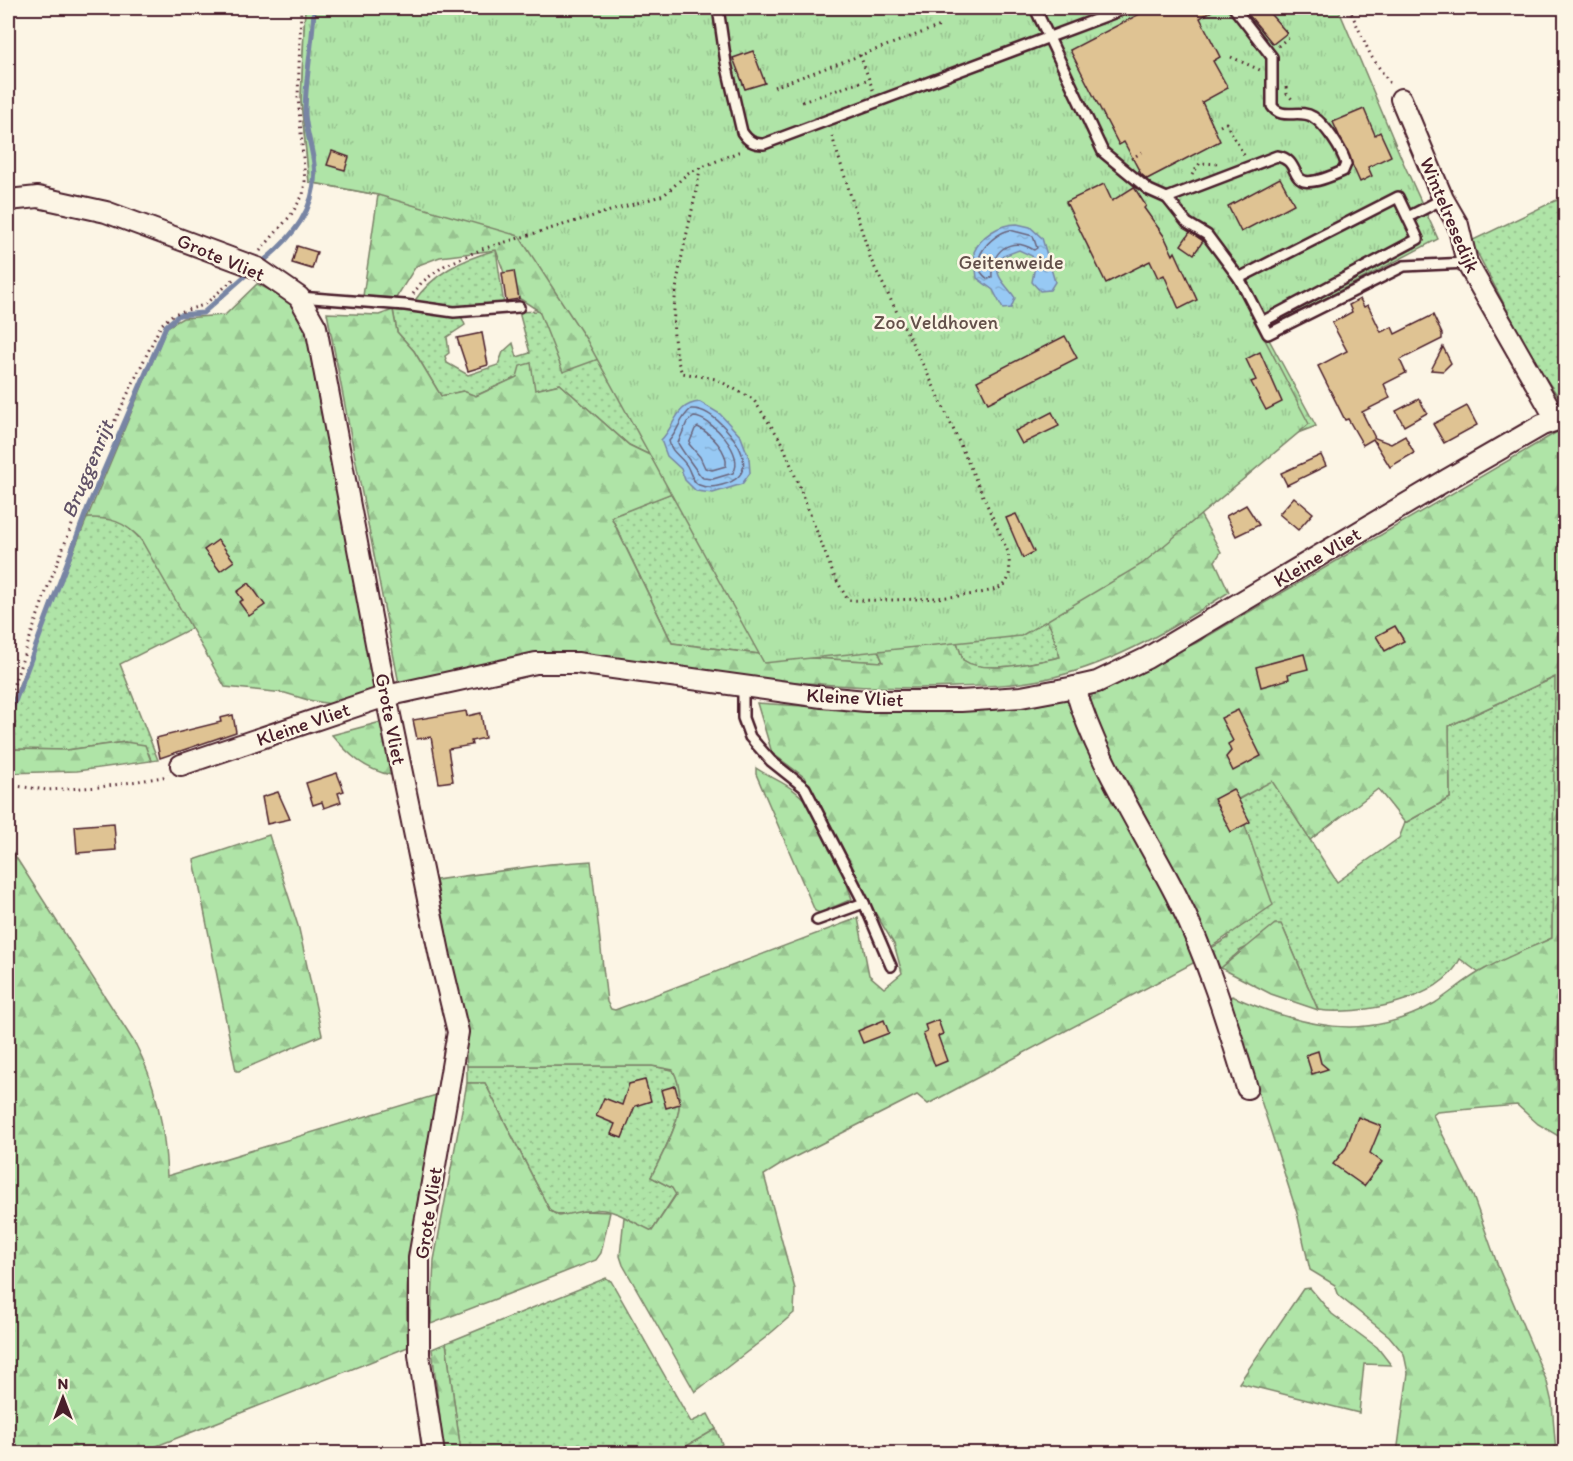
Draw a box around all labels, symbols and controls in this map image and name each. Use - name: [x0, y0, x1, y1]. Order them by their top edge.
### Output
- street label: Wintelresedijk: [1415, 154, 1485, 276]
- street label: Grote Vliet: [173, 228, 269, 286]
- park label: Geitenweide: [958, 250, 1064, 274]
- park label: Zoo Veldhoven: [874, 310, 999, 334]
- water label: Bruggenrijt: [55, 415, 119, 521]
- street label: Kleine Vliet: [1269, 522, 1365, 592]
- street label: Grote Vliet: [370, 671, 412, 767]
- street label: Kleine Vliet: [806, 682, 904, 712]
- street label: Kleine Vliet: [253, 697, 353, 751]
- street label: Grote Vliet: [409, 1165, 447, 1261]
- north arrow: [33, 1368, 93, 1428]
- text: N: [58, 1374, 68, 1393]

